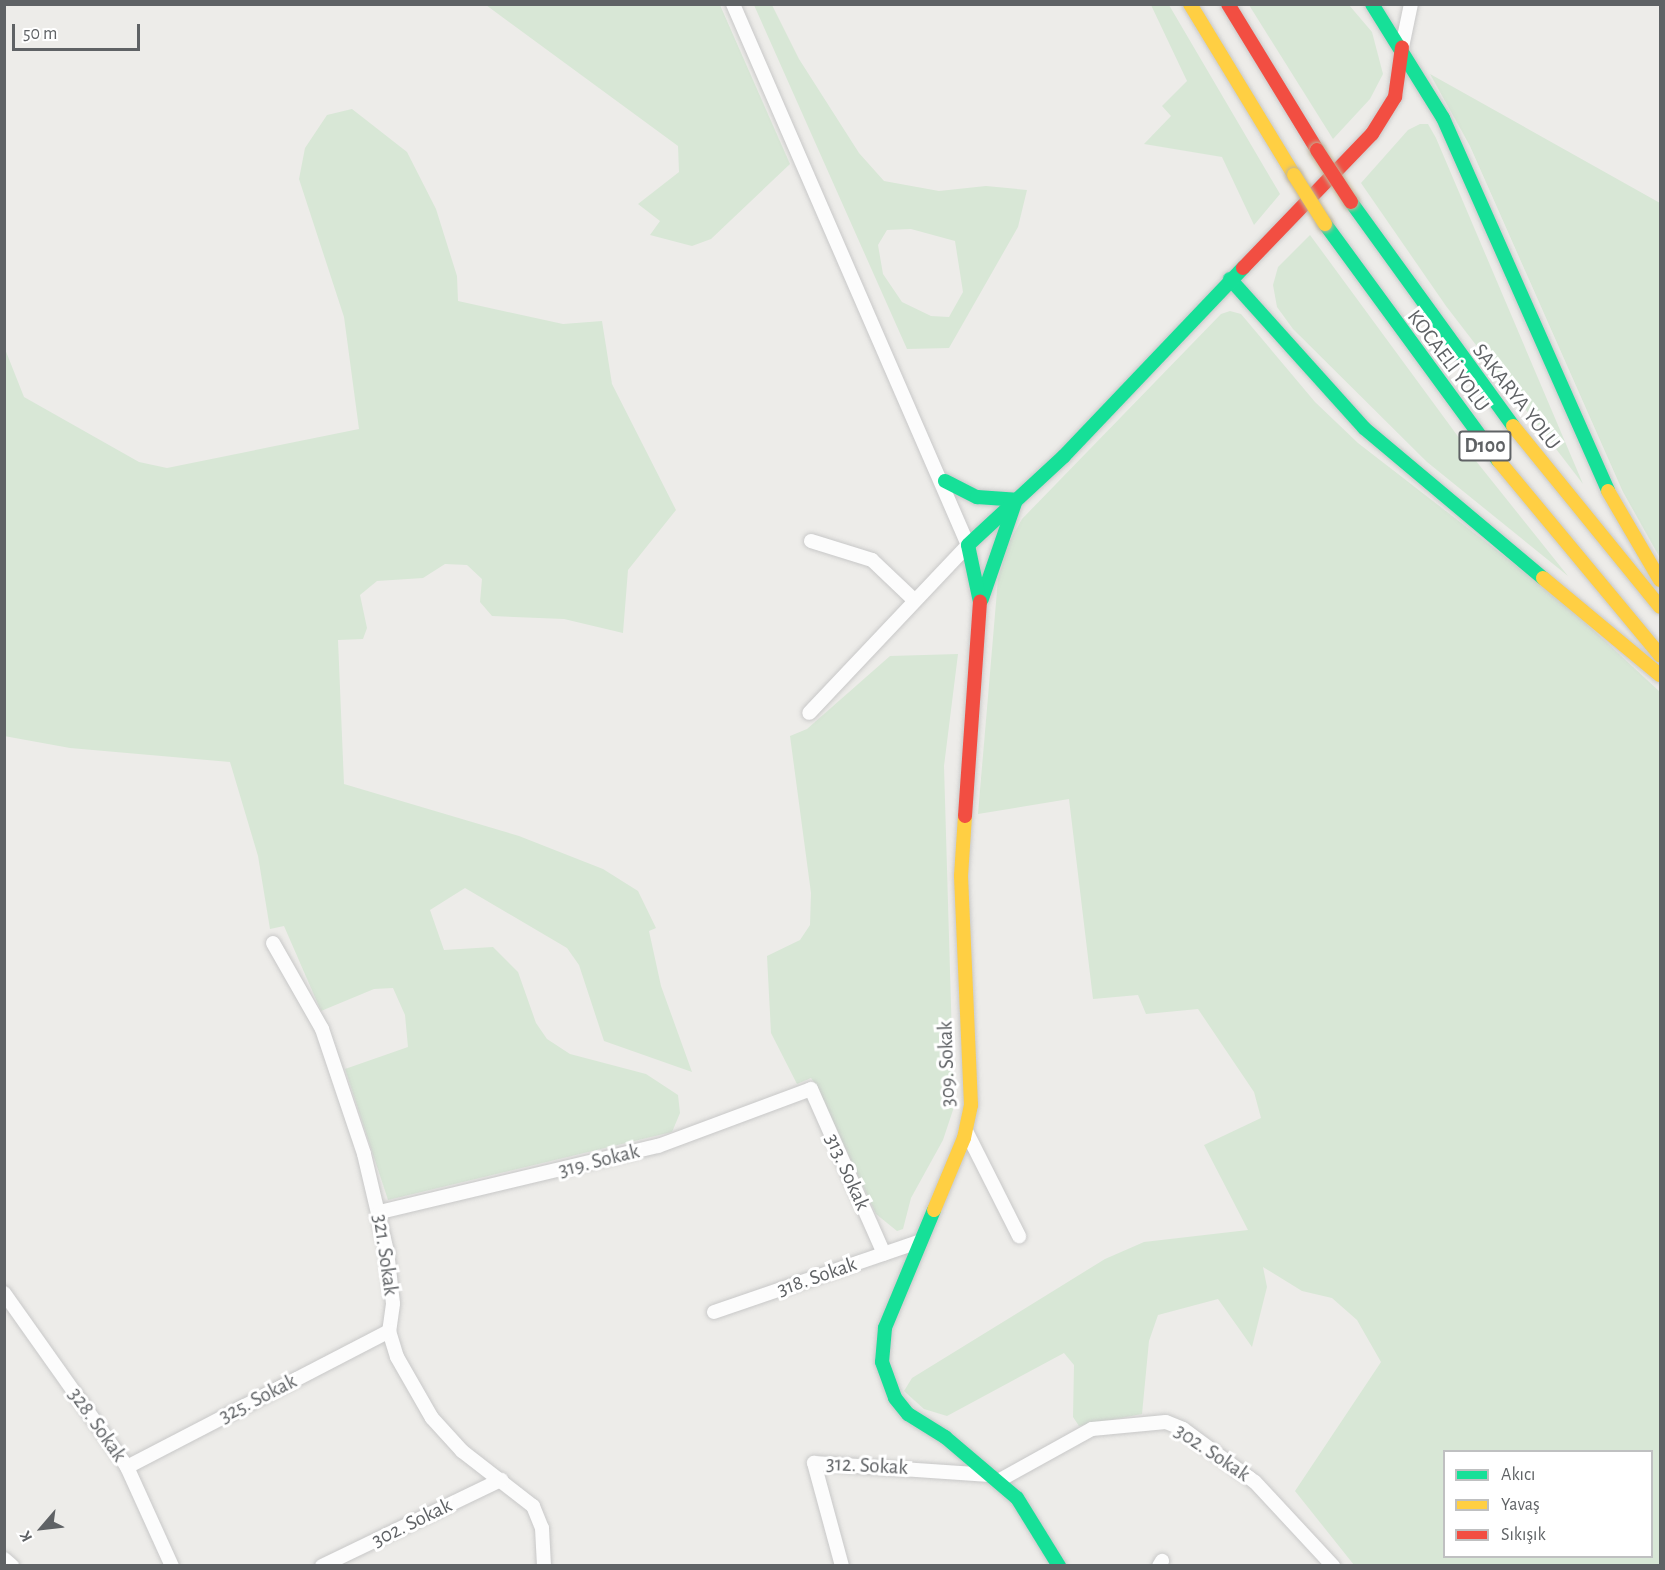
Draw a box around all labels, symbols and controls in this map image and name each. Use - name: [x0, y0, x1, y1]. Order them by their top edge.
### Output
- scale bar: [15, 12, 142, 50]
- text: 50 m: [23, 25, 57, 43]
- street label: KOCAELİ YOLU: [1402, 305, 1494, 417]
- street label: SAKARYA YOLU: [1467, 339, 1565, 455]
- road number: D100: [1458, 429, 1512, 463]
- street label: 309. Sokak: [933, 1021, 961, 1107]
- street label: 313. Sokak: [819, 1130, 875, 1214]
- street label: 319. Sokak: [556, 1139, 642, 1183]
- street label: 321. Sokak: [367, 1213, 403, 1297]
- street label: 318. Sokak: [774, 1252, 860, 1302]
- street label: 325. Sokak: [215, 1369, 301, 1429]
- street label: 328. Sokak: [62, 1383, 132, 1467]
- street label: 302. Sokak: [1169, 1419, 1255, 1487]
- legend: [1443, 1450, 1653, 1558]
- street label: 312. Sokak: [825, 1451, 909, 1481]
- text: Akıcı: [1501, 1466, 1535, 1484]
- street label: 302. Sokak: [368, 1493, 456, 1553]
- text: Yavaş: [1501, 1496, 1540, 1514]
- north arrow: [12, 1498, 72, 1558]
- text: Sıkışık: [1501, 1526, 1546, 1544]
- text: K: [17, 1529, 35, 1544]

